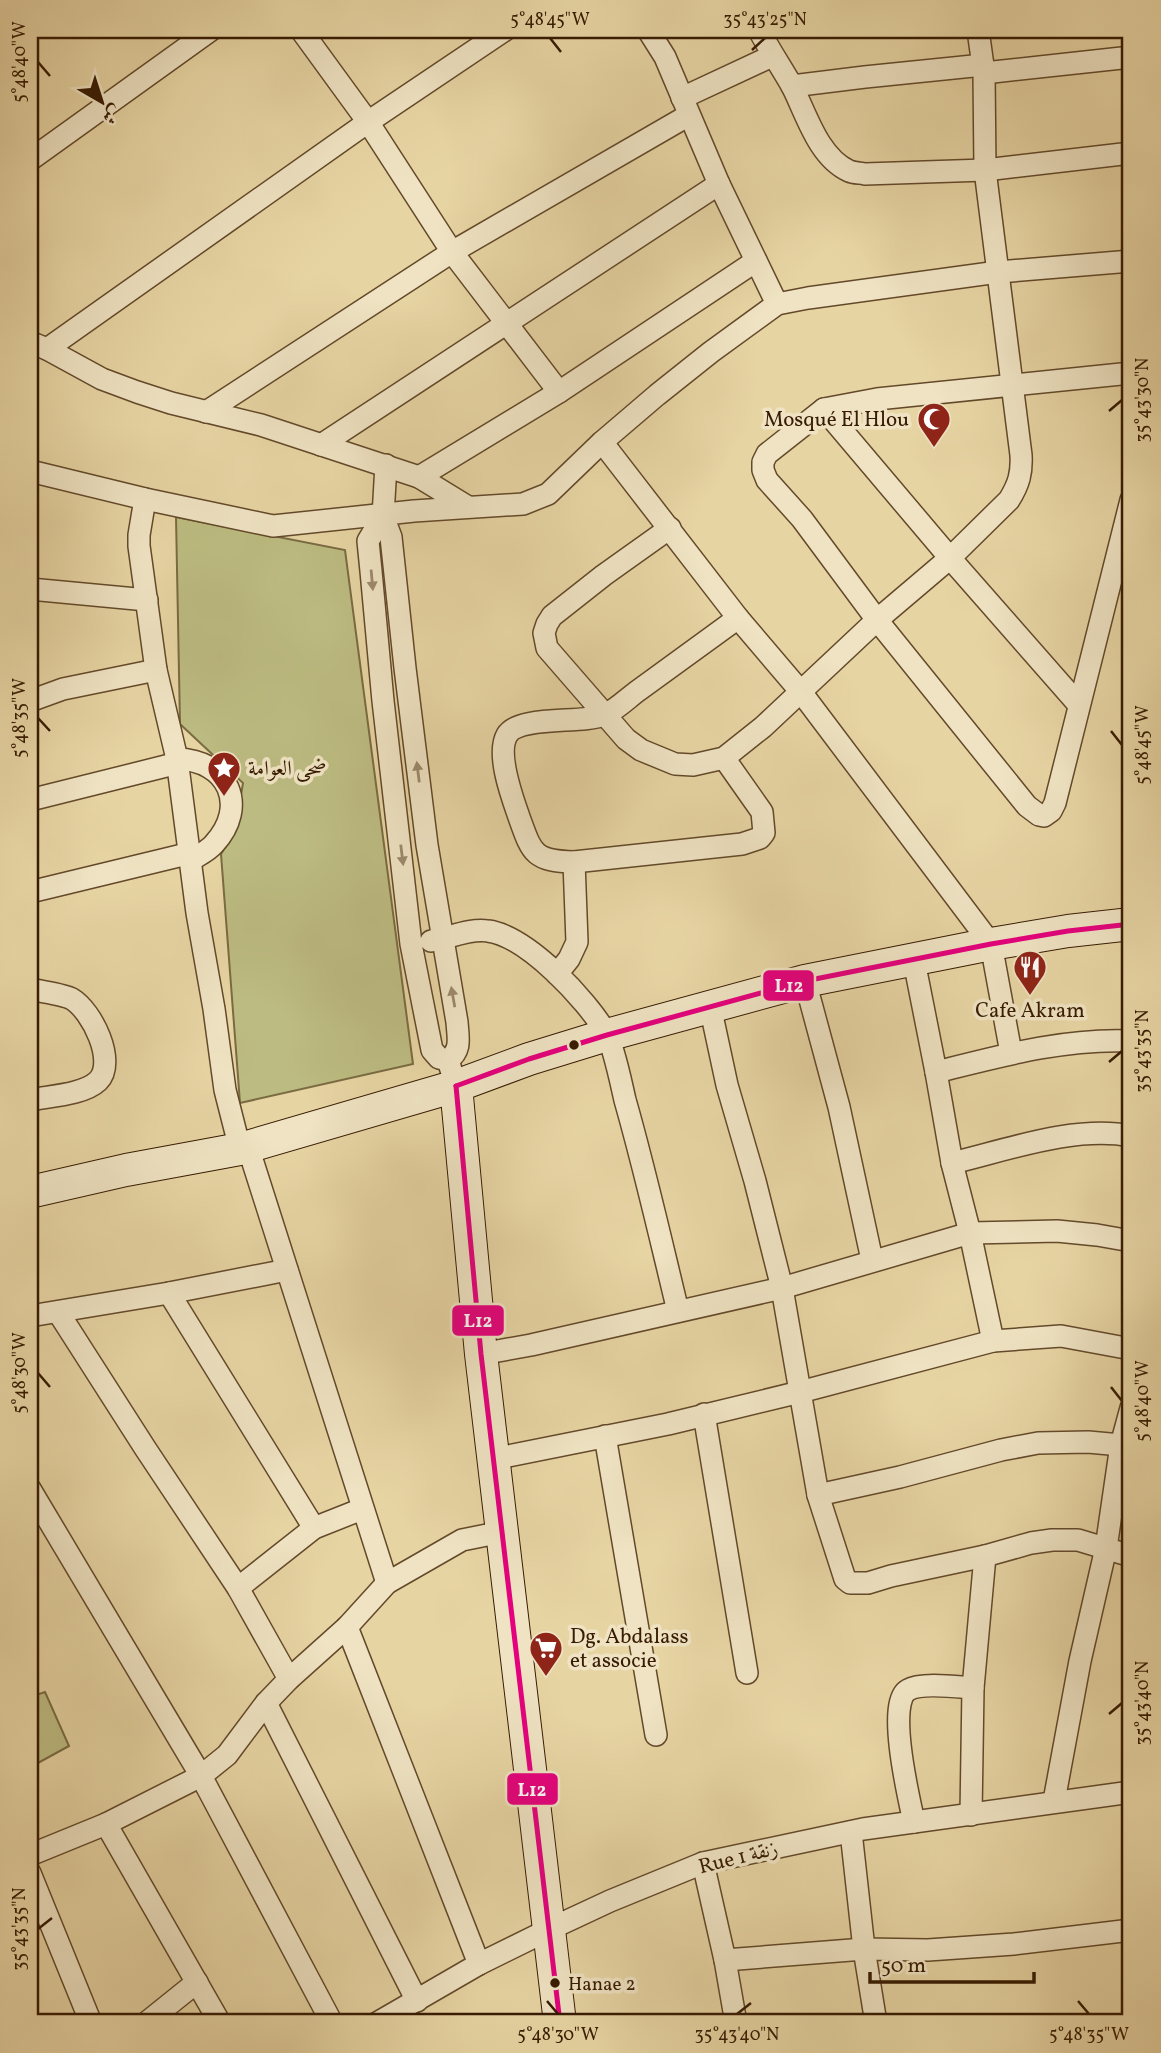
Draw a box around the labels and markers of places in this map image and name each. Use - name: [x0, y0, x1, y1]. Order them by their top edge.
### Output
- mosque icon: Mosqué El Hlou: [915, 400, 953, 449]
- place label: Mosqué El Hlou: [764, 406, 909, 435]
- place icon: ضحى العوامة: [205, 749, 243, 798]
- place label: ضحى العوامة: [248, 755, 326, 784]
- restaurant icon: Cafe Akram: [1011, 948, 1049, 997]
- place label: Cafe Akram: [975, 997, 1085, 1026]
- unlabelled marker: [567, 1038, 581, 1052]
- place label: Dg. Abdalass et associe: [570, 1623, 689, 1676]
- supermarket icon: Dg. Abdalass et associe: [527, 1629, 565, 1678]
- place label: Hanae 2: [568, 1972, 636, 1998]
- marker: Hanae 2: [548, 1976, 562, 1990]

